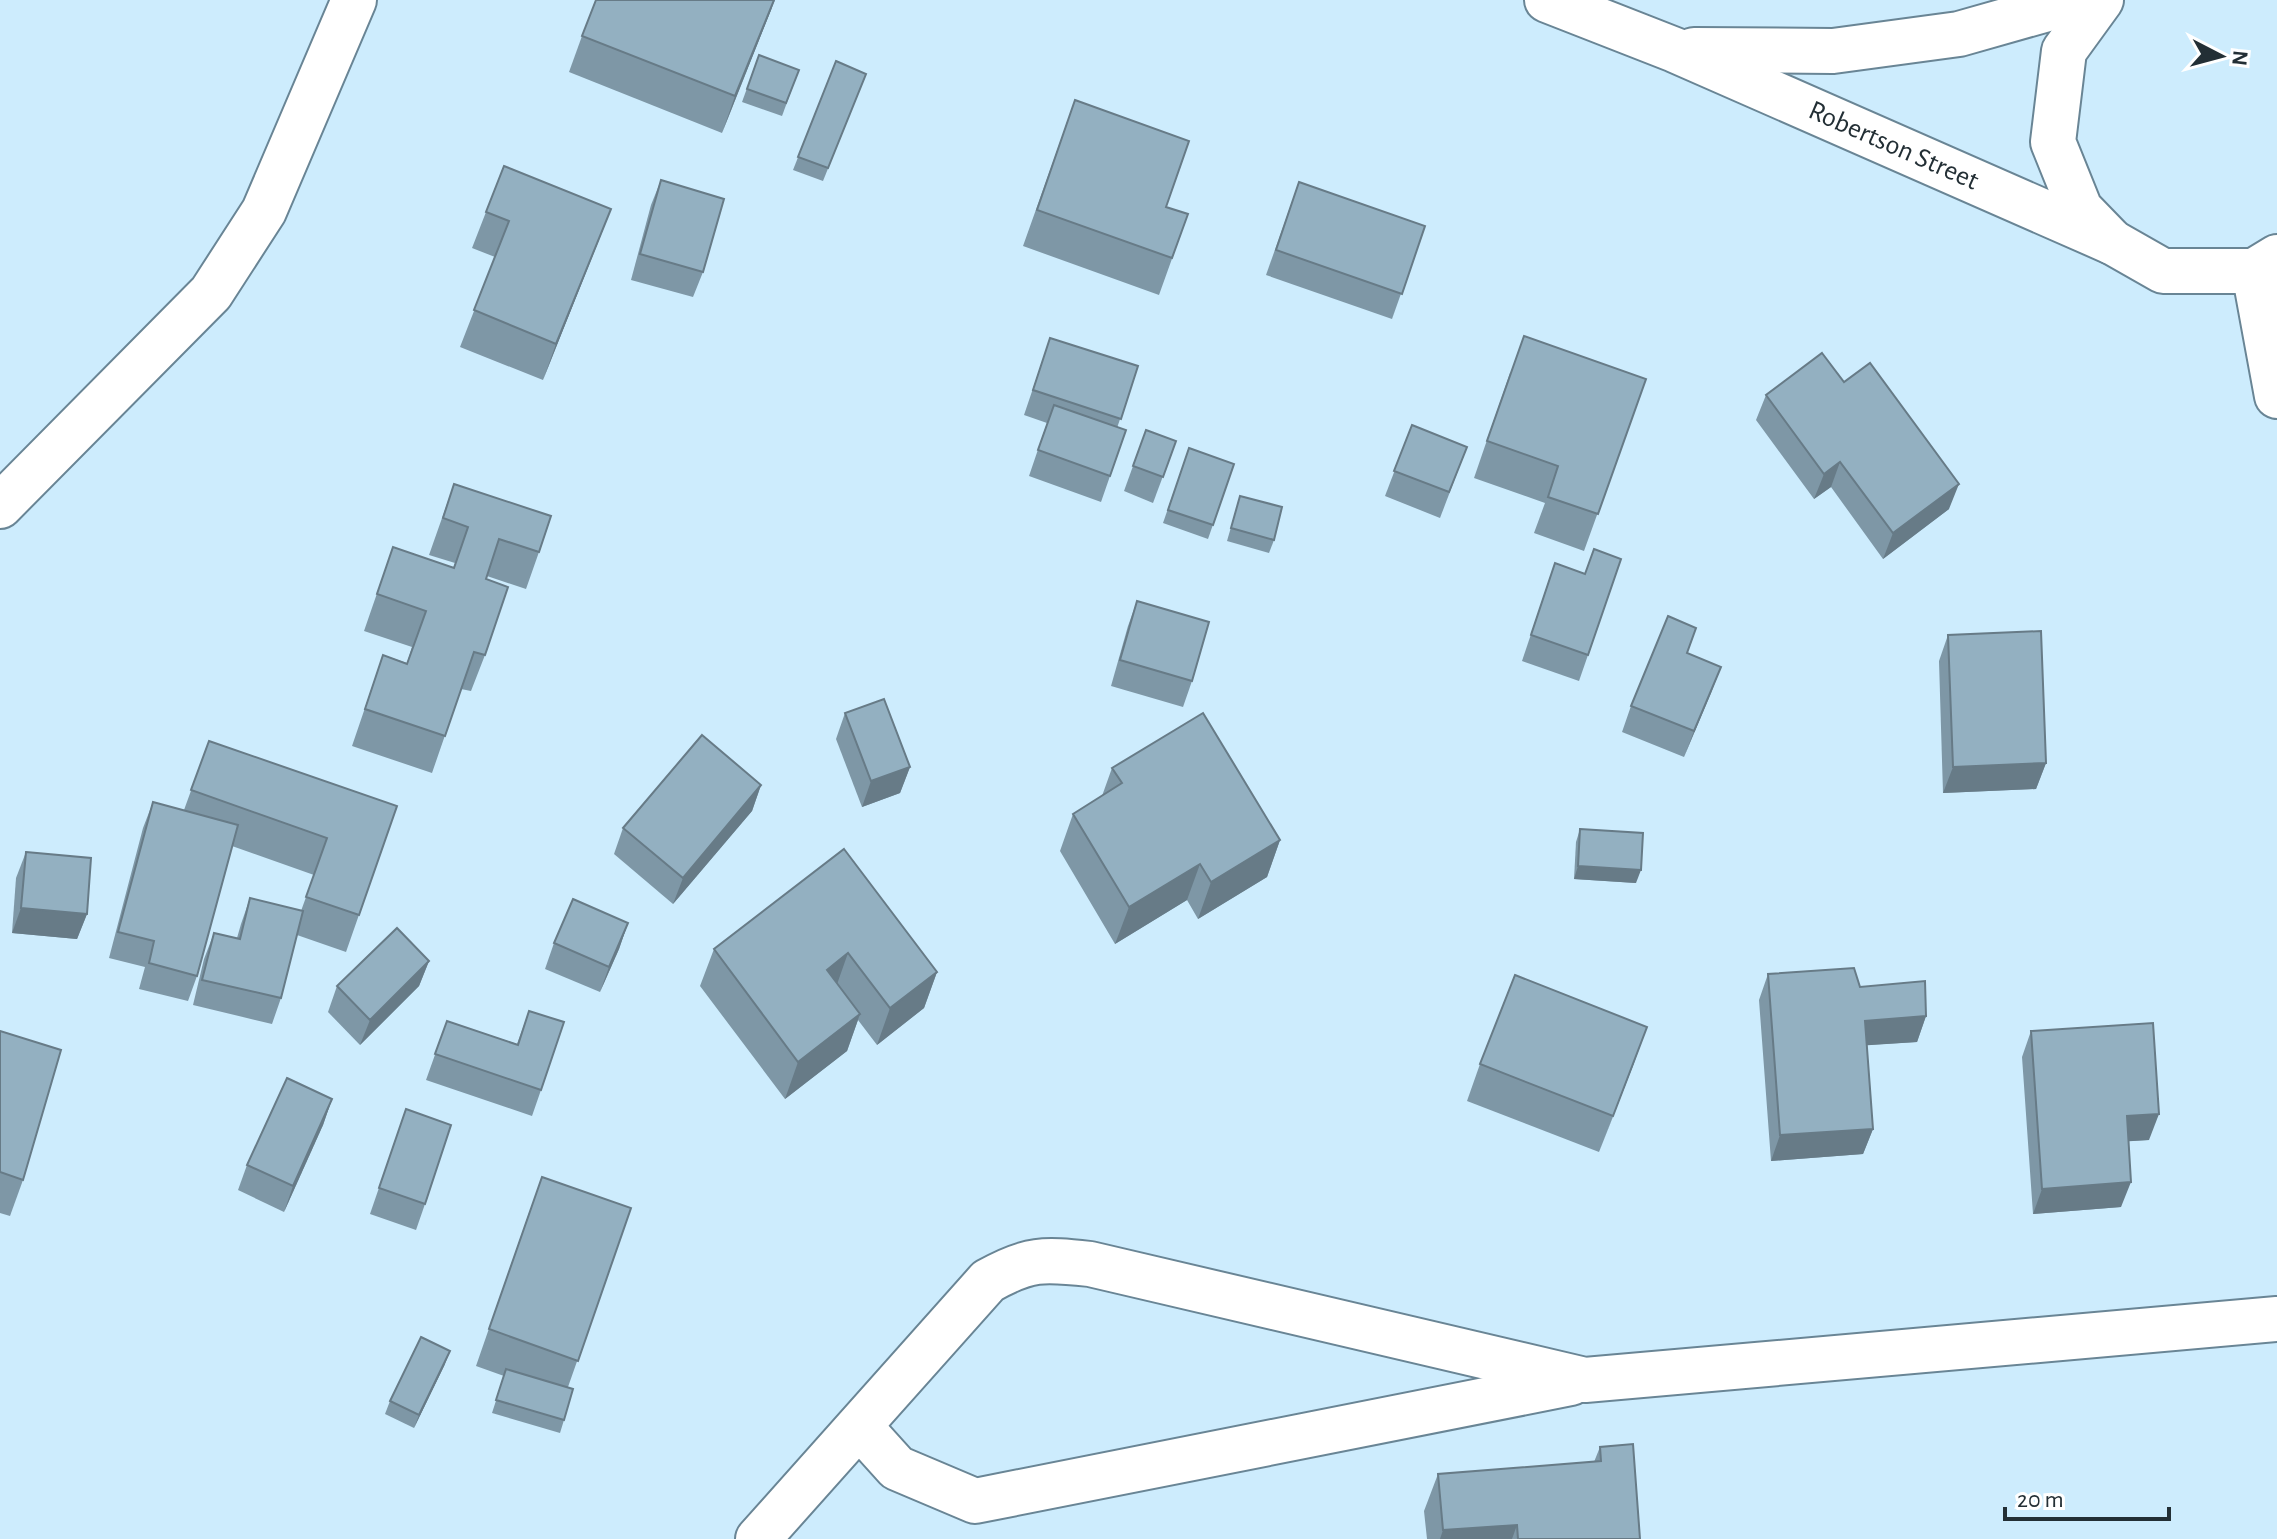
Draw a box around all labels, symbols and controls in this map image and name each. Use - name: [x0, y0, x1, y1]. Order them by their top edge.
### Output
- north arrow: [2181, 16, 2261, 96]
- text: N: [2228, 49, 2252, 67]
- street label: Robertson Street: [1804, 96, 1983, 196]
- scale bar: [2005, 1471, 2169, 1521]
- text: 20 m: [2017, 1488, 2064, 1512]

